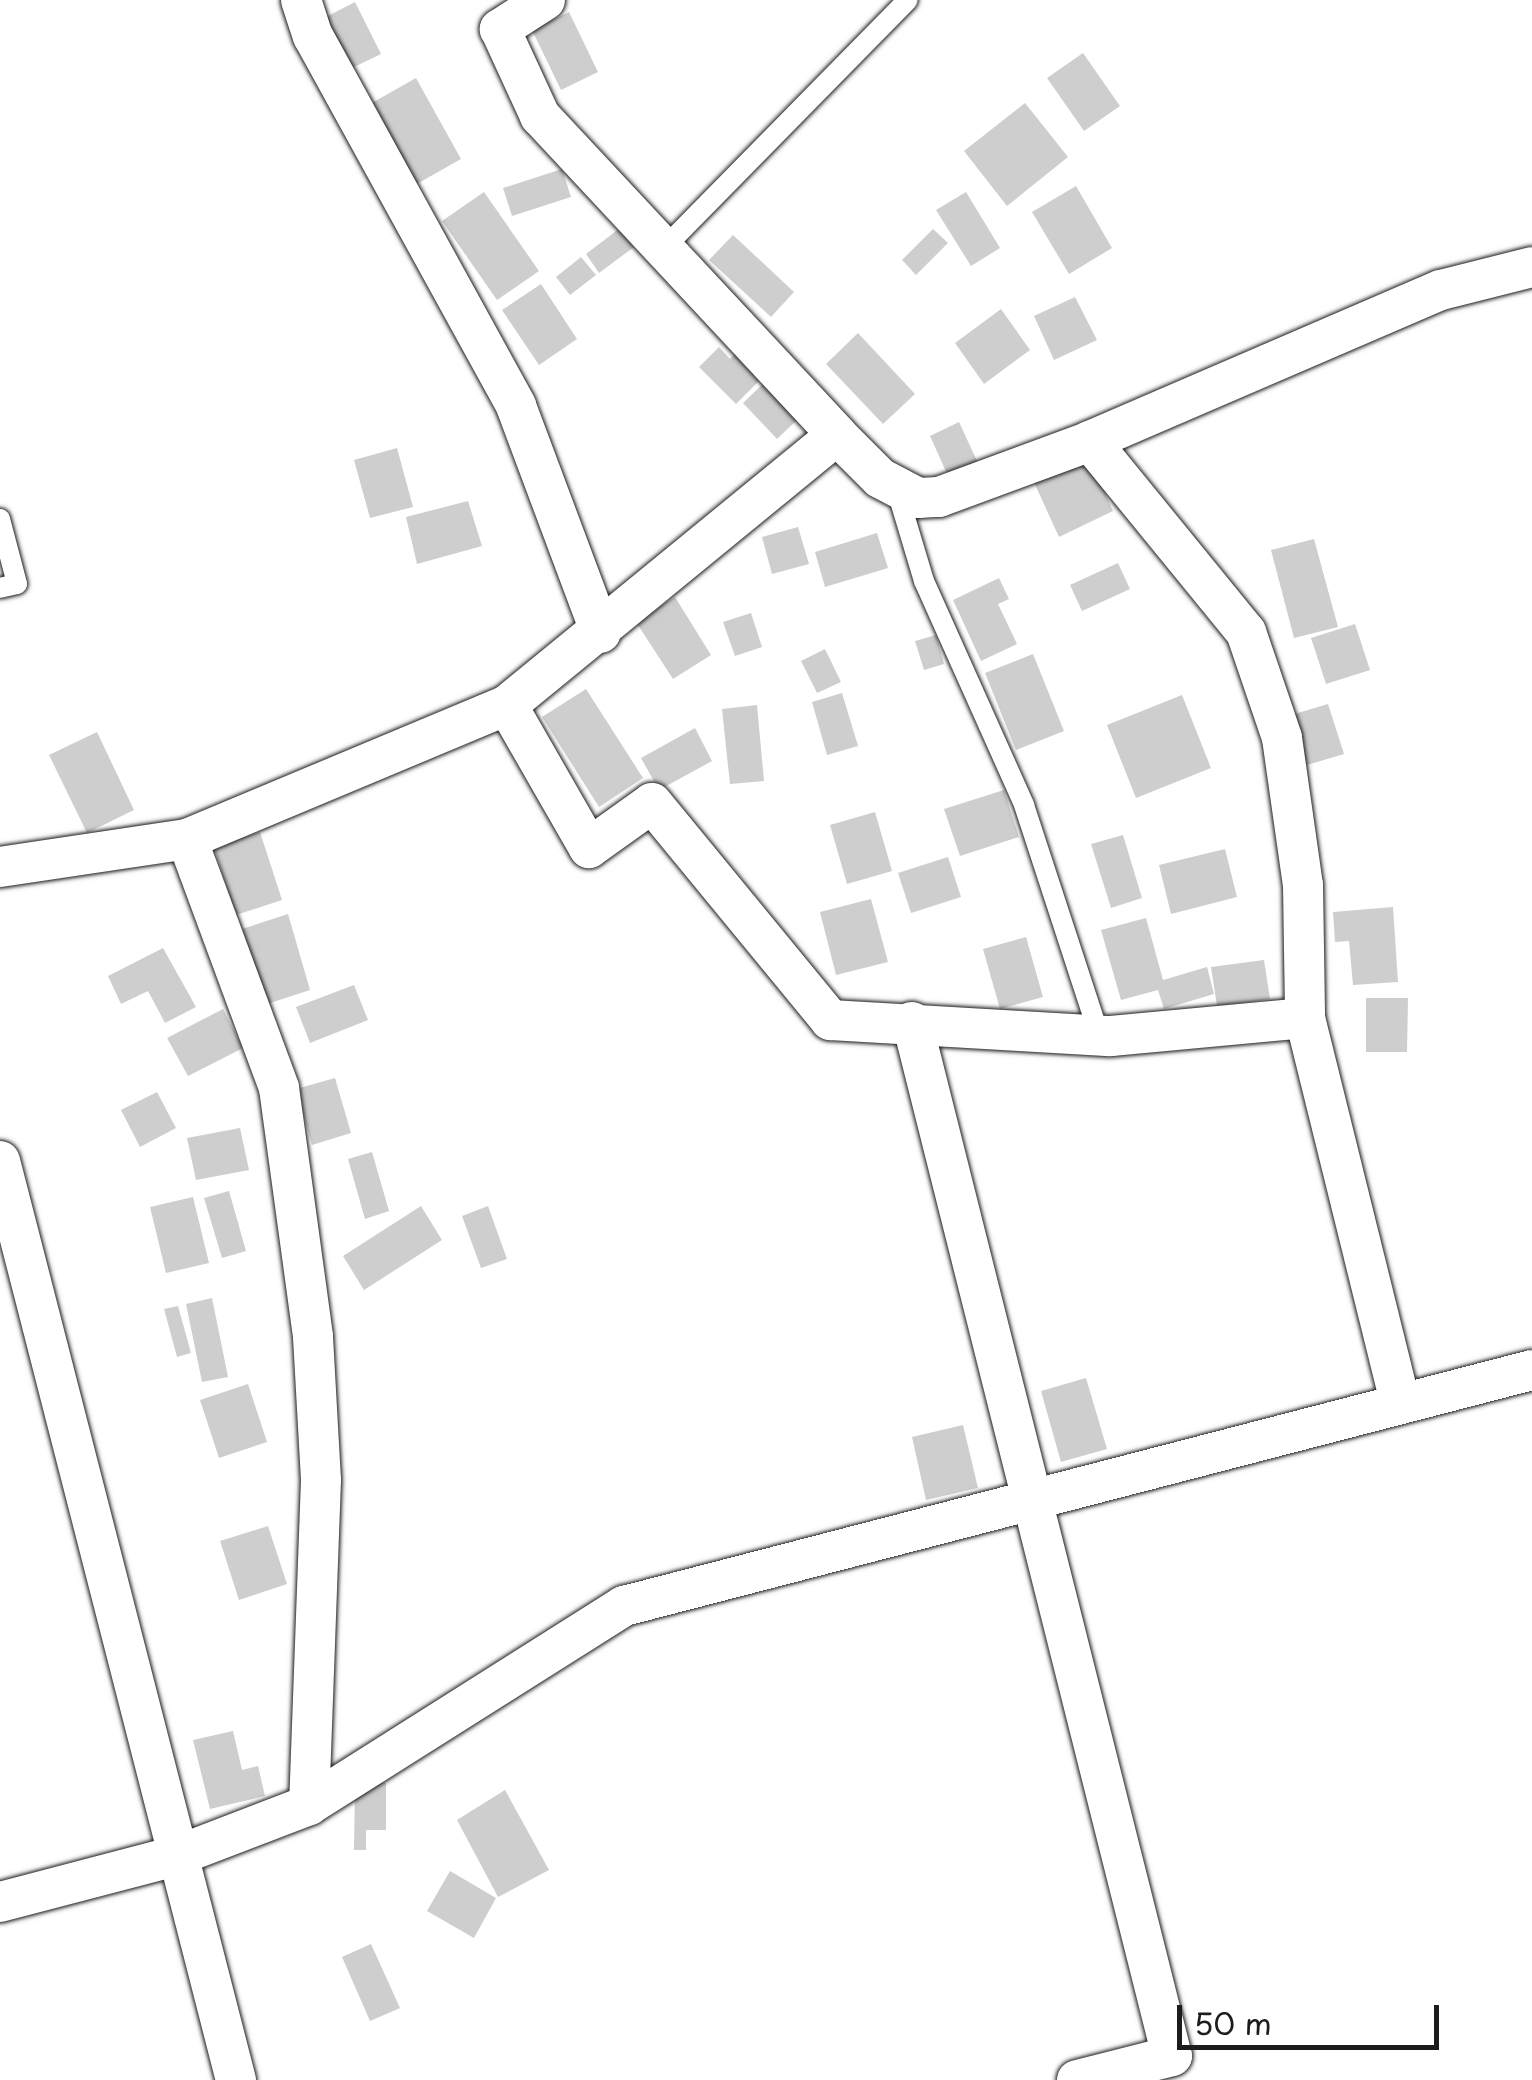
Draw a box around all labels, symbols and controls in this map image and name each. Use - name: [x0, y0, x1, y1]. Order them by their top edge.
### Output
- scale bar: [1182, 1985, 1444, 2047]
- text: 50 m: [1194, 2000, 1272, 2045]

